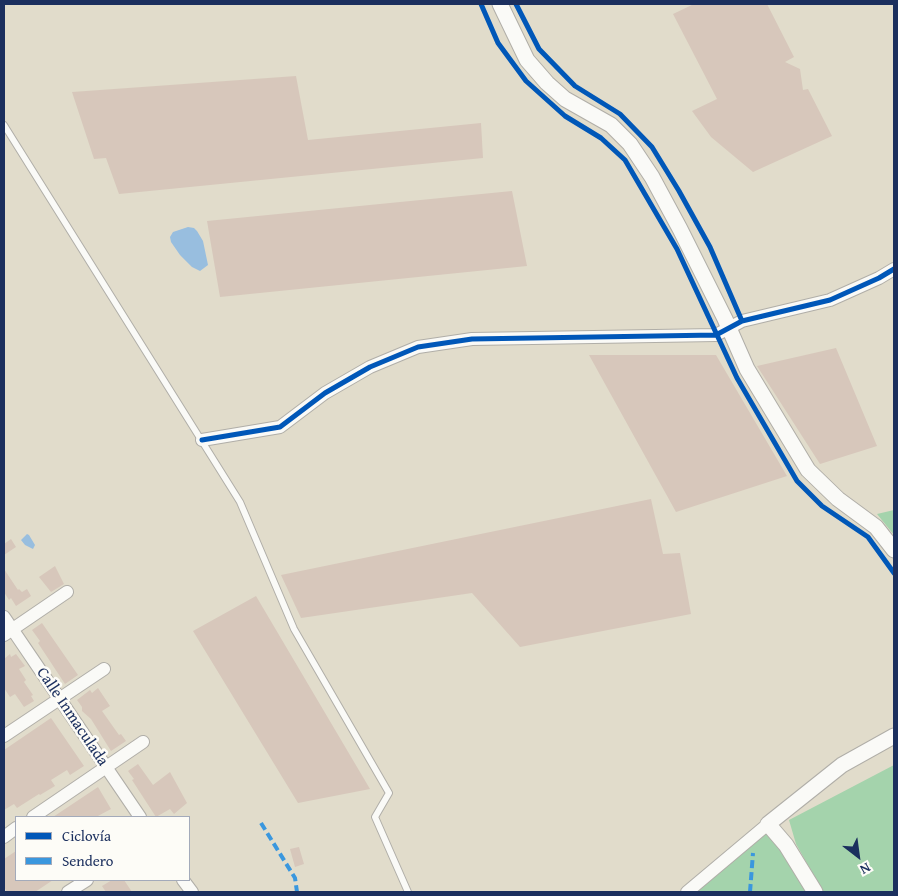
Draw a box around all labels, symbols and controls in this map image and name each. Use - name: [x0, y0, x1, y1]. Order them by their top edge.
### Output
- street label: Calle Inmaculada: [32, 664, 112, 770]
- legend: [15, 816, 190, 881]
- text: Ciclovía: [62, 825, 111, 846]
- north arrow: [833, 831, 883, 881]
- text: Sendero: [62, 850, 113, 871]
- text: N: [856, 858, 875, 880]

